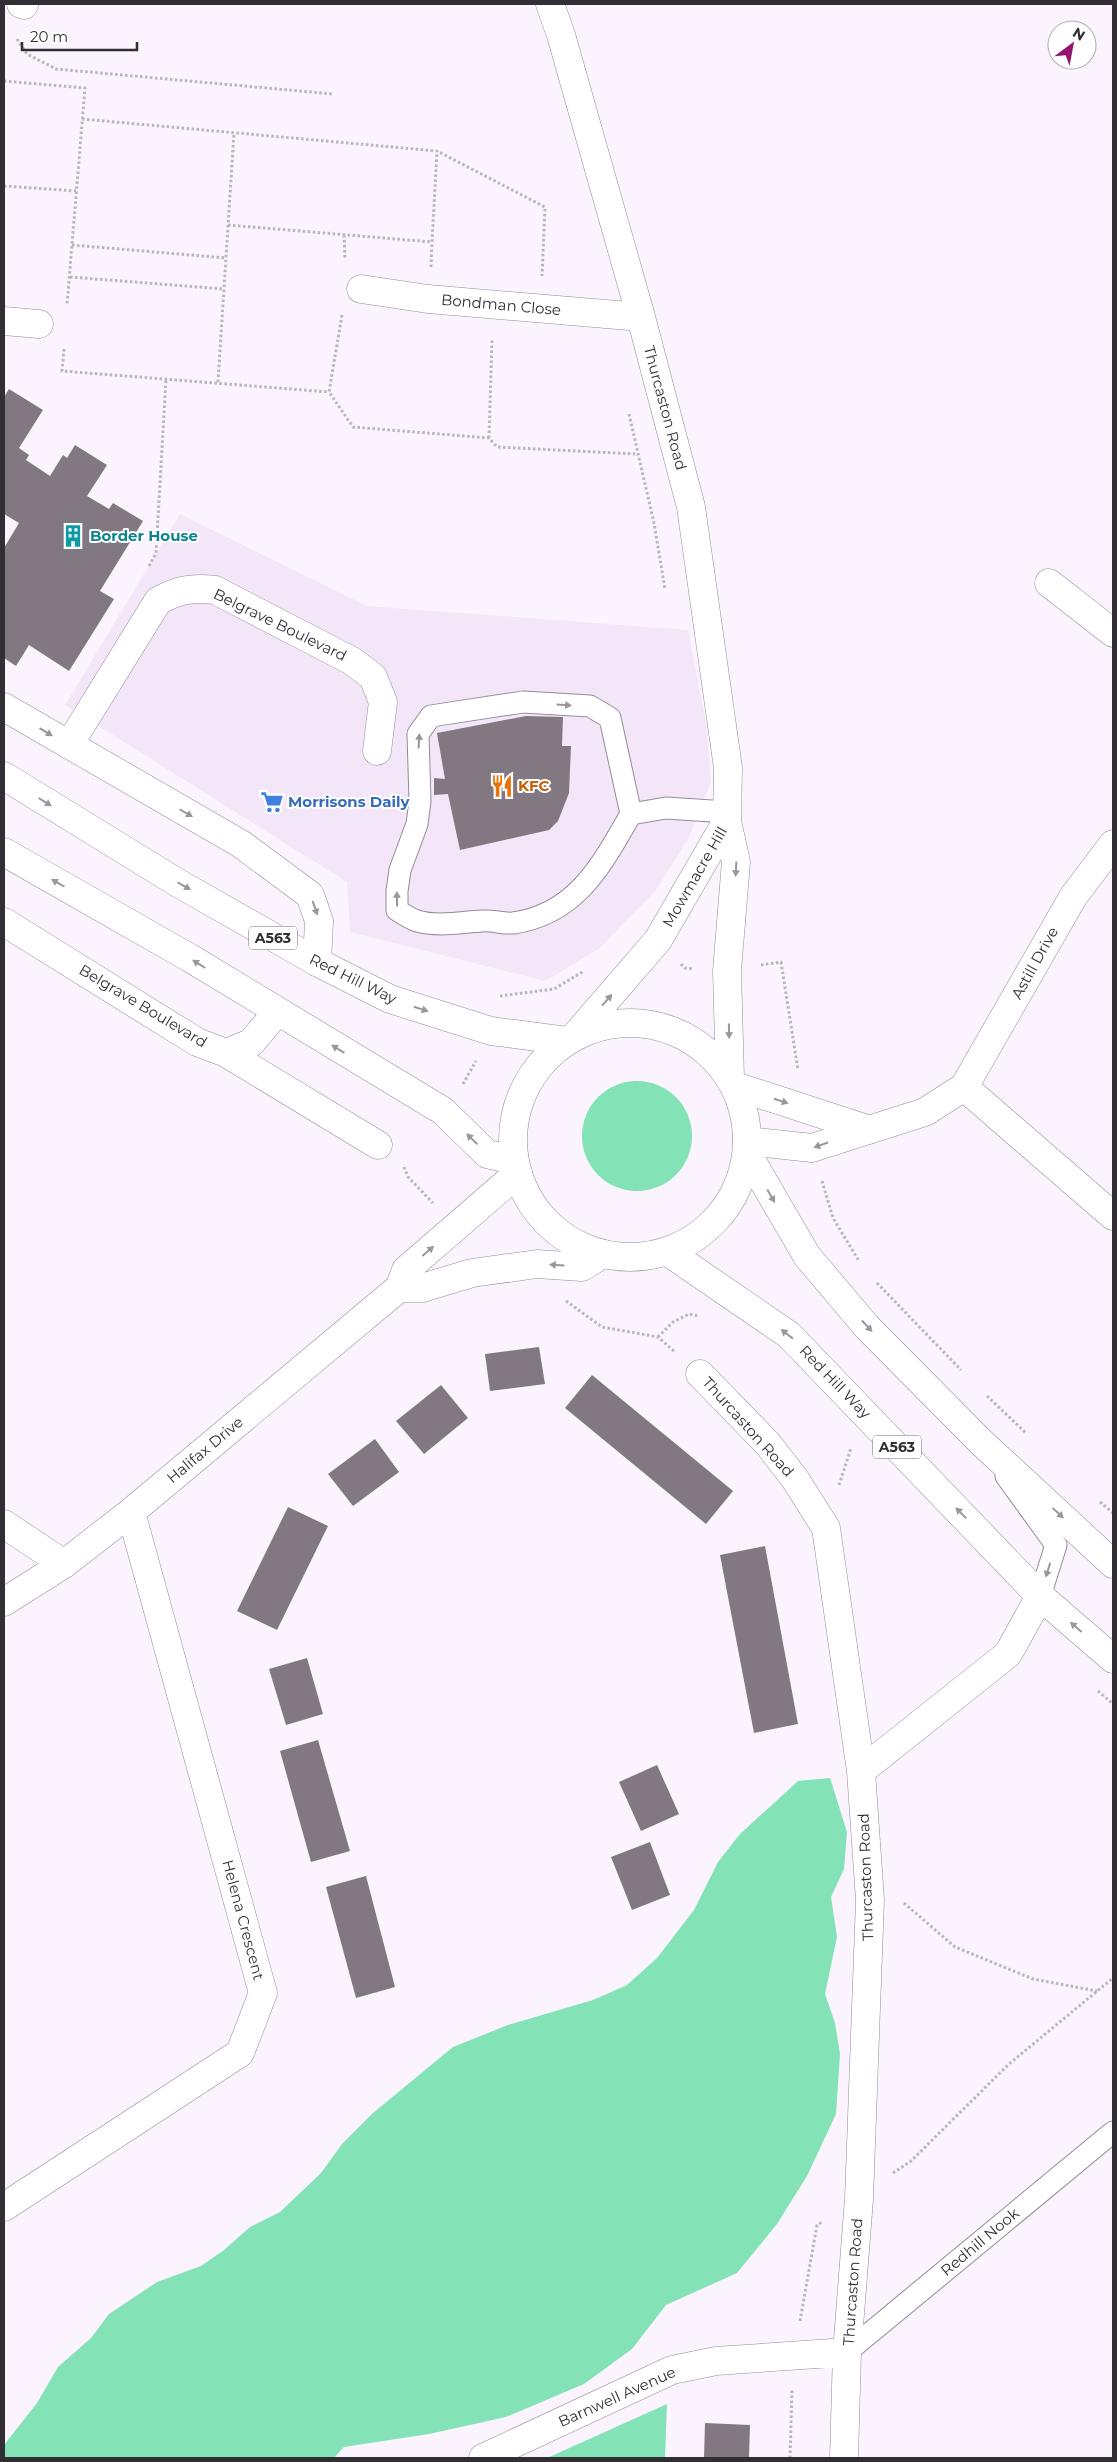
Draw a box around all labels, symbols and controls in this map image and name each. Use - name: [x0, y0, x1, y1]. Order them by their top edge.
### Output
- scale bar: [22, 20, 138, 52]
- north arrow: [1047, 20, 1097, 70]
- text: N: [1069, 23, 1088, 45]
- text: 20 m: [30, 27, 68, 46]
- street label: Bondman Close: [440, 290, 562, 319]
- street label: Thurcaston Road: [640, 344, 691, 472]
- building icon: Border House: [60, 523, 86, 549]
- place label: Border House: [90, 526, 198, 545]
- street label: Belgrave Boulevard: [210, 584, 350, 665]
- one-way arrow: [556, 701, 572, 709]
- one-way arrow: [39, 727, 52, 736]
- one-way arrow: [415, 732, 423, 748]
- restaurant icon: KFC: [489, 773, 515, 799]
- place label: KFC: [518, 776, 550, 795]
- supermarket icon: Morrisons Daily: [259, 789, 285, 815]
- place label: Morrisons Daily: [288, 792, 411, 811]
- one-way arrow: [39, 797, 52, 806]
- one-way arrow: [180, 809, 193, 818]
- street label: Mowmacre Hill: [658, 823, 731, 930]
- one-way arrow: [731, 861, 739, 877]
- one-way arrow: [52, 879, 65, 888]
- one-way arrow: [177, 882, 190, 891]
- one-way arrow: [393, 891, 401, 907]
- one-way arrow: [311, 901, 319, 916]
- street label: Astill Drive: [1007, 923, 1062, 1002]
- road number: A563: [249, 926, 297, 950]
- street label: Red Hill Way: [306, 949, 401, 1008]
- one-way arrow: [193, 959, 206, 969]
- street label: Belgrave Boulevard: [76, 960, 211, 1051]
- one-way arrow: [601, 993, 612, 1006]
- one-way arrow: [414, 1005, 429, 1013]
- one-way arrow: [725, 1023, 733, 1039]
- one-way arrow: [332, 1044, 345, 1053]
- one-way arrow: [773, 1098, 788, 1106]
- one-way arrow: [466, 1133, 478, 1145]
- one-way arrow: [814, 1141, 829, 1149]
- one-way arrow: [767, 1189, 776, 1202]
- one-way arrow: [422, 1246, 434, 1257]
- one-way arrow: [549, 1261, 565, 1269]
- one-way arrow: [861, 1320, 873, 1332]
- one-way arrow: [780, 1329, 794, 1339]
- street label: Red Hill Way: [796, 1341, 876, 1423]
- street label: Thurcaston Road: [699, 1373, 798, 1481]
- street label: Halifax Drive: [163, 1412, 247, 1487]
- road number: A563: [873, 1435, 921, 1458]
- one-way arrow: [1051, 1507, 1063, 1519]
- one-way arrow: [955, 1508, 967, 1520]
- one-way arrow: [1044, 1563, 1052, 1578]
- one-way arrow: [1071, 1621, 1083, 1633]
- street label: Thurcaston Road: [854, 1813, 877, 1941]
- street label: Helena Crescent: [218, 1858, 269, 1982]
- street label: Redhill Nook: [937, 2203, 1023, 2280]
- street label: Thurcaston Road: [839, 2218, 866, 2346]
- street label: Barnwell Avenue: [555, 2362, 679, 2431]

